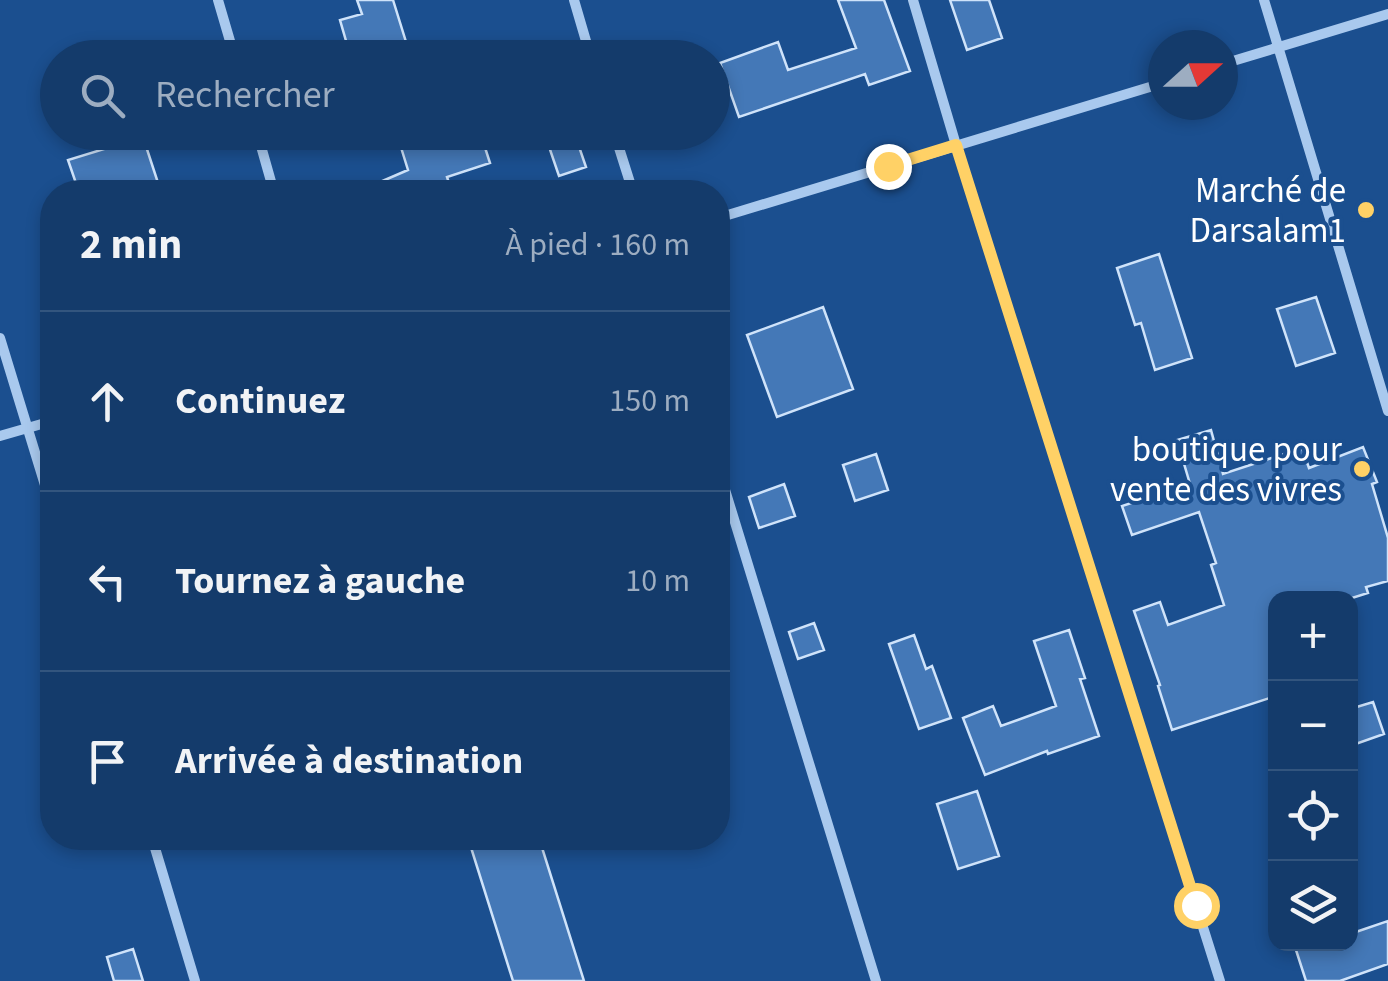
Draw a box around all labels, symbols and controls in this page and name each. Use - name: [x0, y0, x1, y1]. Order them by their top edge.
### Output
- north arrow: [1148, 30, 1238, 120]
- search box: [40, 40, 730, 150]
- icon: search: [75, 68, 130, 123]
- text: Rechercher: [155, 68, 335, 122]
- route end: [866, 144, 912, 190]
- place label: Marché de Darsalam1: [1190, 166, 1346, 256]
- marker: Marché de Darsalam1: [1355, 199, 1377, 221]
- text: 2 min: [80, 215, 182, 275]
- text: À pied · 160 m: [506, 222, 690, 268]
- icon: ahead: [80, 374, 135, 429]
- text: Continuez: [175, 374, 345, 428]
- text: 150 m: [609, 378, 690, 424]
- place label: boutique pour vente des vivres: [1110, 425, 1343, 515]
- marker: boutique pour vente des vivres: [1351, 458, 1373, 480]
- icon: left: [80, 554, 135, 609]
- text: Tournez à gauche: [175, 554, 465, 608]
- text: 10 m: [625, 558, 690, 604]
- map controls: [1268, 591, 1358, 951]
- button: +: [1268, 591, 1358, 681]
- button: −: [1268, 681, 1358, 771]
- icon: arrive: [80, 734, 135, 789]
- text: Arrivée à destination: [175, 734, 523, 788]
- button: locate: [1268, 771, 1358, 861]
- button: layers: [1268, 861, 1358, 951]
- route start: [1174, 883, 1220, 929]

